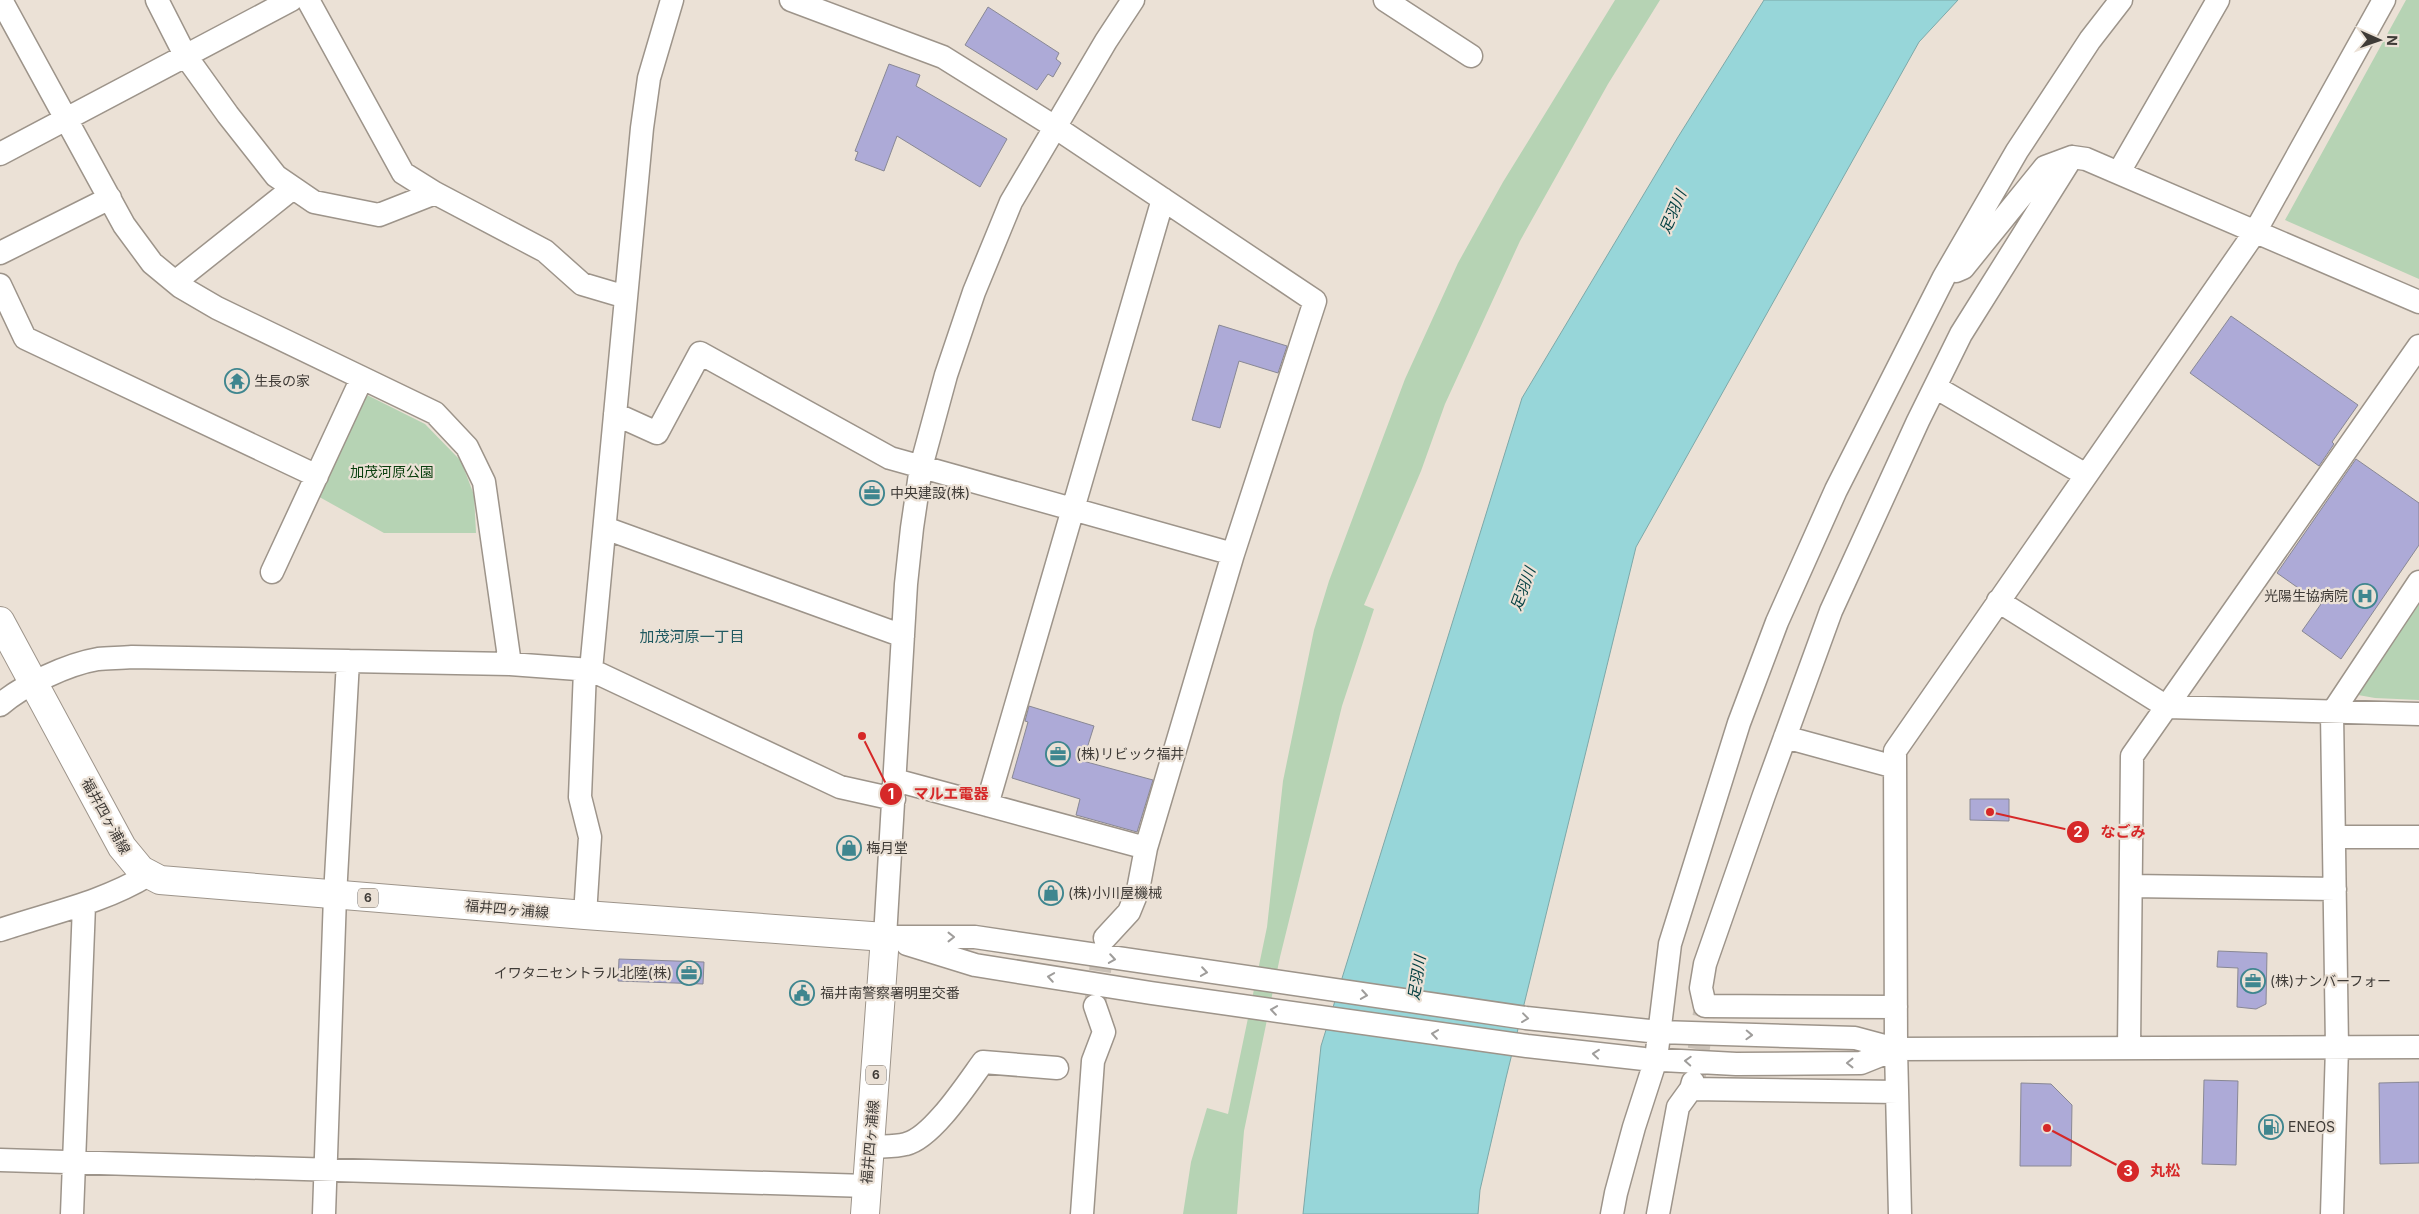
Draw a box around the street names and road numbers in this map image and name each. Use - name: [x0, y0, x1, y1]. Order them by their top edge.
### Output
- street label: 福井四ヶ浦線: [79, 775, 134, 857]
- road number: 6: [358, 888, 378, 908]
- street label: 福井四ヶ浦線: [464, 896, 550, 921]
- road number: 6: [866, 1066, 886, 1084]
- street label: 福井四ヶ浦線: [857, 1099, 882, 1185]

